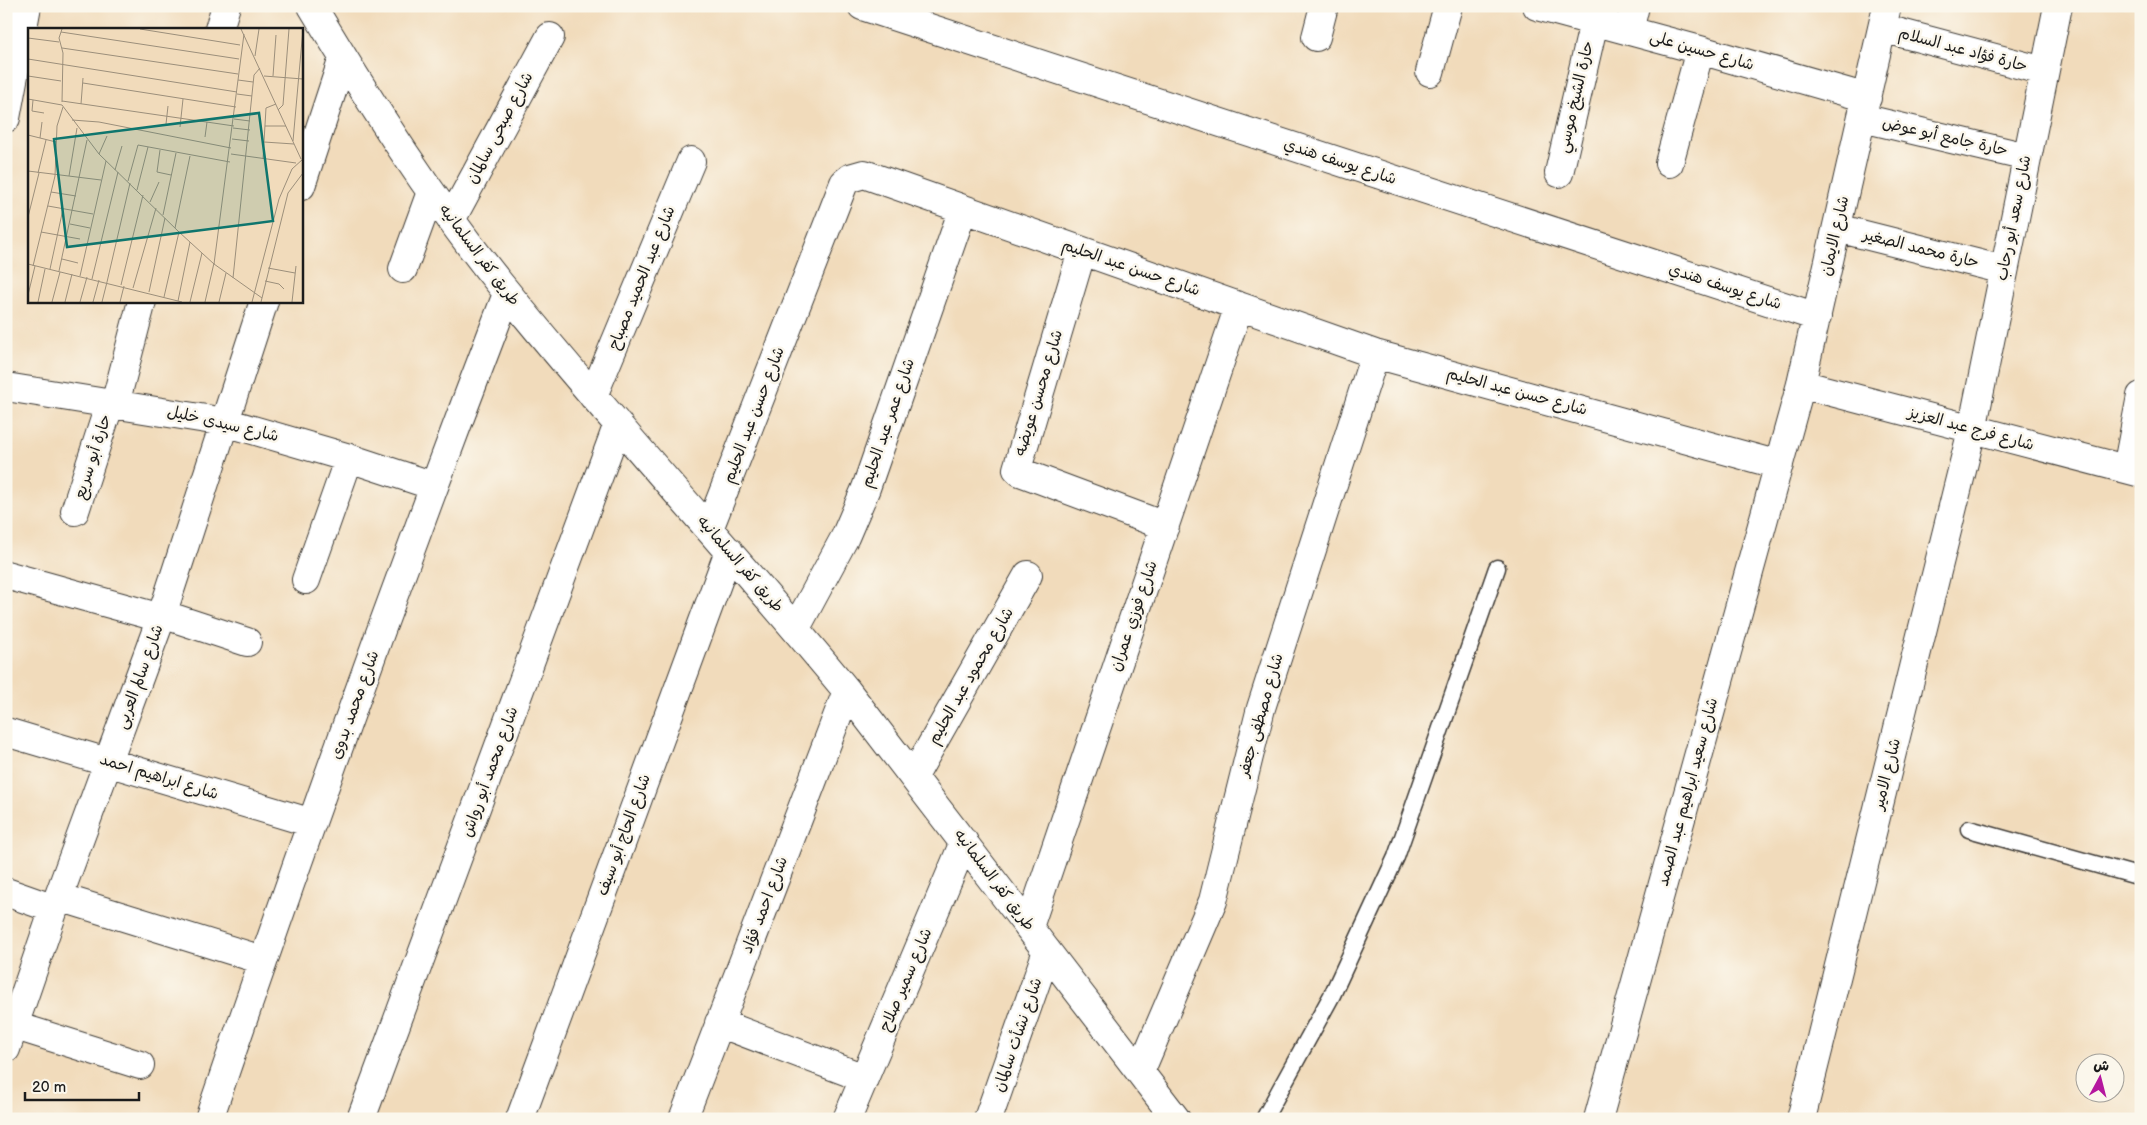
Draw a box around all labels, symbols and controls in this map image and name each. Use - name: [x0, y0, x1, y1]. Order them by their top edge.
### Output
- street label: حارة فؤاد عبد السلام: [1896, 24, 2029, 78]
- street label: شارع حسين على: [1647, 27, 1756, 76]
- inset map: [28, 28, 302, 302]
- street label: حارة الشيخ موسي: [1554, 39, 1602, 156]
- street label: شارع صبحى سالمان: [463, 69, 538, 187]
- street label: حارة جامع أبو عوض: [1880, 113, 2010, 162]
- street label: شارع يوسف هندي: [1281, 135, 1399, 190]
- street label: شارع سعد أبو رحاب: [1993, 154, 2036, 283]
- street label: شارع الايمان: [1817, 194, 1854, 278]
- street label: طريق كفر السلمانيه: [435, 200, 523, 310]
- street label: شارع عبد الحميد مصباح: [604, 203, 680, 353]
- street label: حارة محمد الصغير: [1859, 225, 1981, 273]
- street label: شارع حسن عبد الحليم: [1059, 235, 1203, 302]
- street label: شارع يوسف هندي: [1666, 260, 1784, 315]
- street label: شارع محسن عويضه: [1011, 328, 1068, 459]
- street label: شارع حسن عبد الحليم: [719, 344, 791, 487]
- street label: شارع عمر عبد الحليم: [857, 356, 921, 491]
- street label: شارع حسن عبد الحليم: [1444, 364, 1589, 422]
- street label: شارع سيدى خليل: [165, 402, 281, 447]
- street label: شارع فرج عبد العزيز: [1904, 403, 2036, 456]
- street label: حارة أبو سريع: [70, 412, 117, 502]
- street label: طريق كفر السلمانيه: [693, 512, 787, 616]
- street label: شارع فوزي عمران: [1106, 558, 1163, 674]
- street label: شارع محمود عبد الحليم: [924, 604, 1020, 749]
- street label: شارع سالم العربى: [112, 622, 170, 733]
- street label: شارع محمد بدوى: [327, 648, 384, 762]
- street label: شارع مصطفى جعفر: [1234, 651, 1289, 781]
- street label: شارع سعيد ابراهيم عبد الصمد: [1654, 696, 1724, 889]
- street label: شارع محمد أبو رواش: [458, 704, 523, 840]
- street label: شارع الامير: [1868, 736, 1906, 814]
- street label: شارع ابراهيم احمد: [97, 750, 221, 806]
- street label: شارع الحاج أبو سيف: [593, 771, 656, 899]
- street label: طريق كفر السلمانيه: [950, 825, 1038, 935]
- street label: شارع احمد فؤاد: [738, 854, 793, 957]
- street label: شارع سمير صلاح: [876, 925, 937, 1035]
- street label: شارع نشأت سالمان: [990, 975, 1047, 1095]
- north arrow: [2074, 1052, 2124, 1102]
- text: ش: [2093, 1056, 2110, 1075]
- scale bar: [25, 1070, 139, 1102]
- text: 20 m: [32, 1078, 66, 1097]

